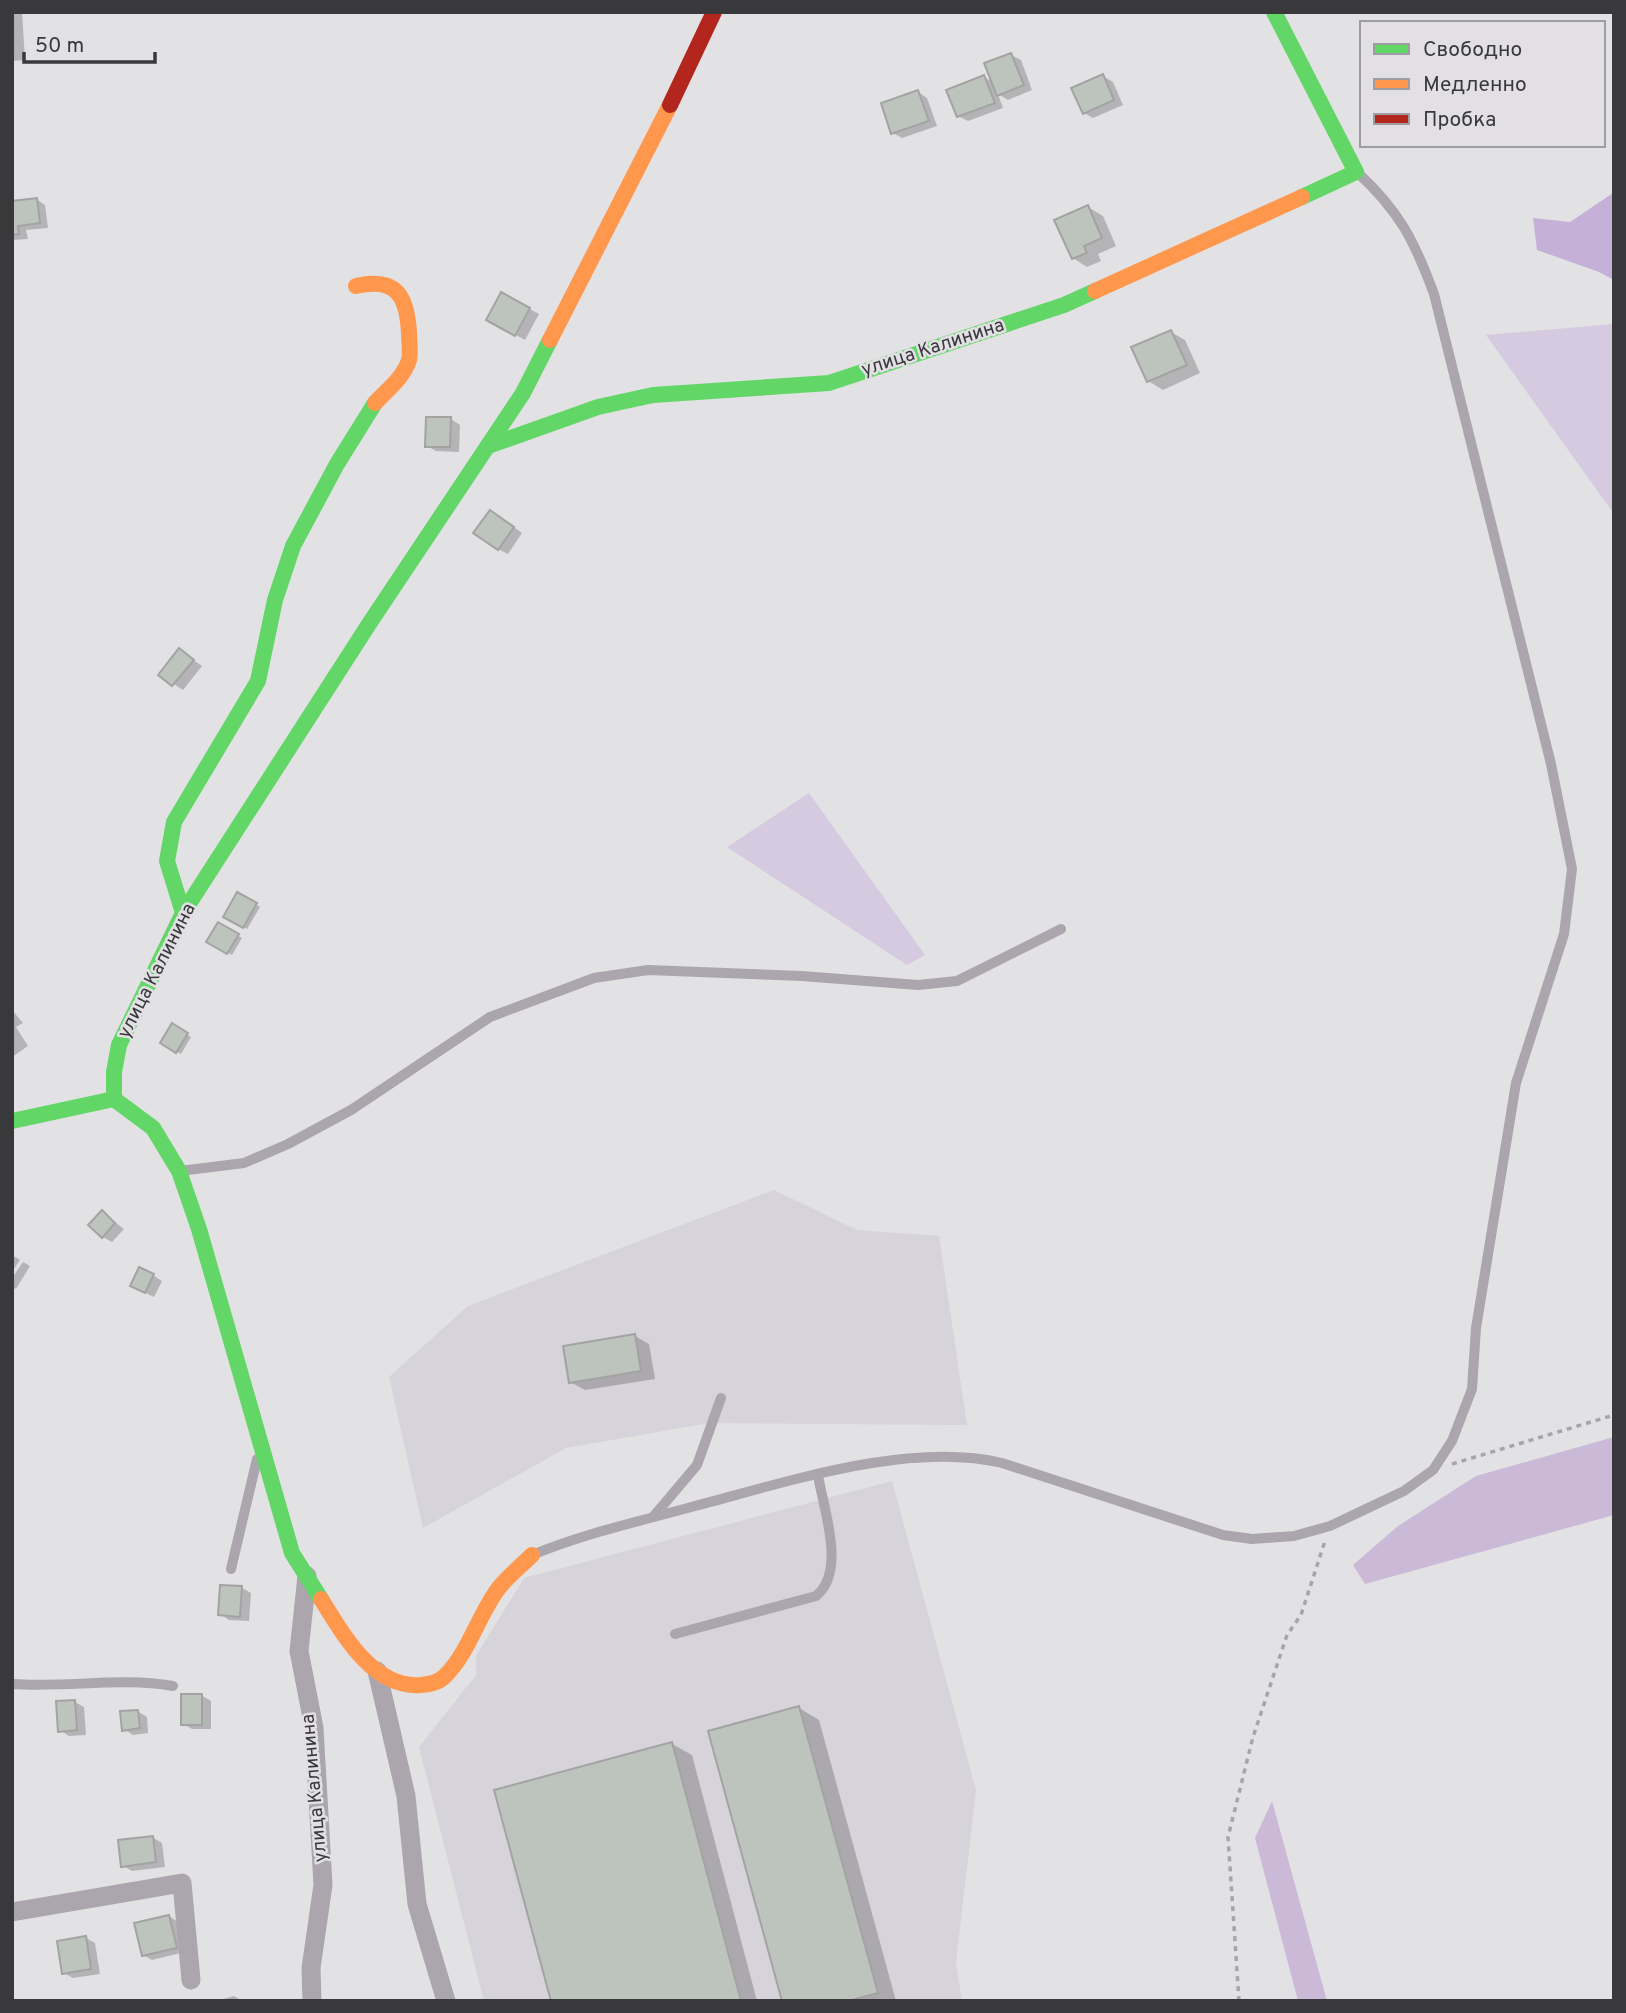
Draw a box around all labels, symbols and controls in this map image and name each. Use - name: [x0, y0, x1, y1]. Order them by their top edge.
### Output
- scale bar: [24, 21, 156, 65]
- legend: [1360, 21, 1605, 147]
- text: 50 m: [35, 33, 84, 60]
- text: Свободно: [1423, 37, 1522, 64]
- text: Медленно: [1423, 72, 1527, 99]
- text: Пробка: [1423, 107, 1496, 134]
- street label: улица Калинина: [859, 314, 1007, 382]
- street label: улица Калинина: [113, 899, 201, 1043]
- street label: улица Калинина: [297, 1713, 333, 1863]

